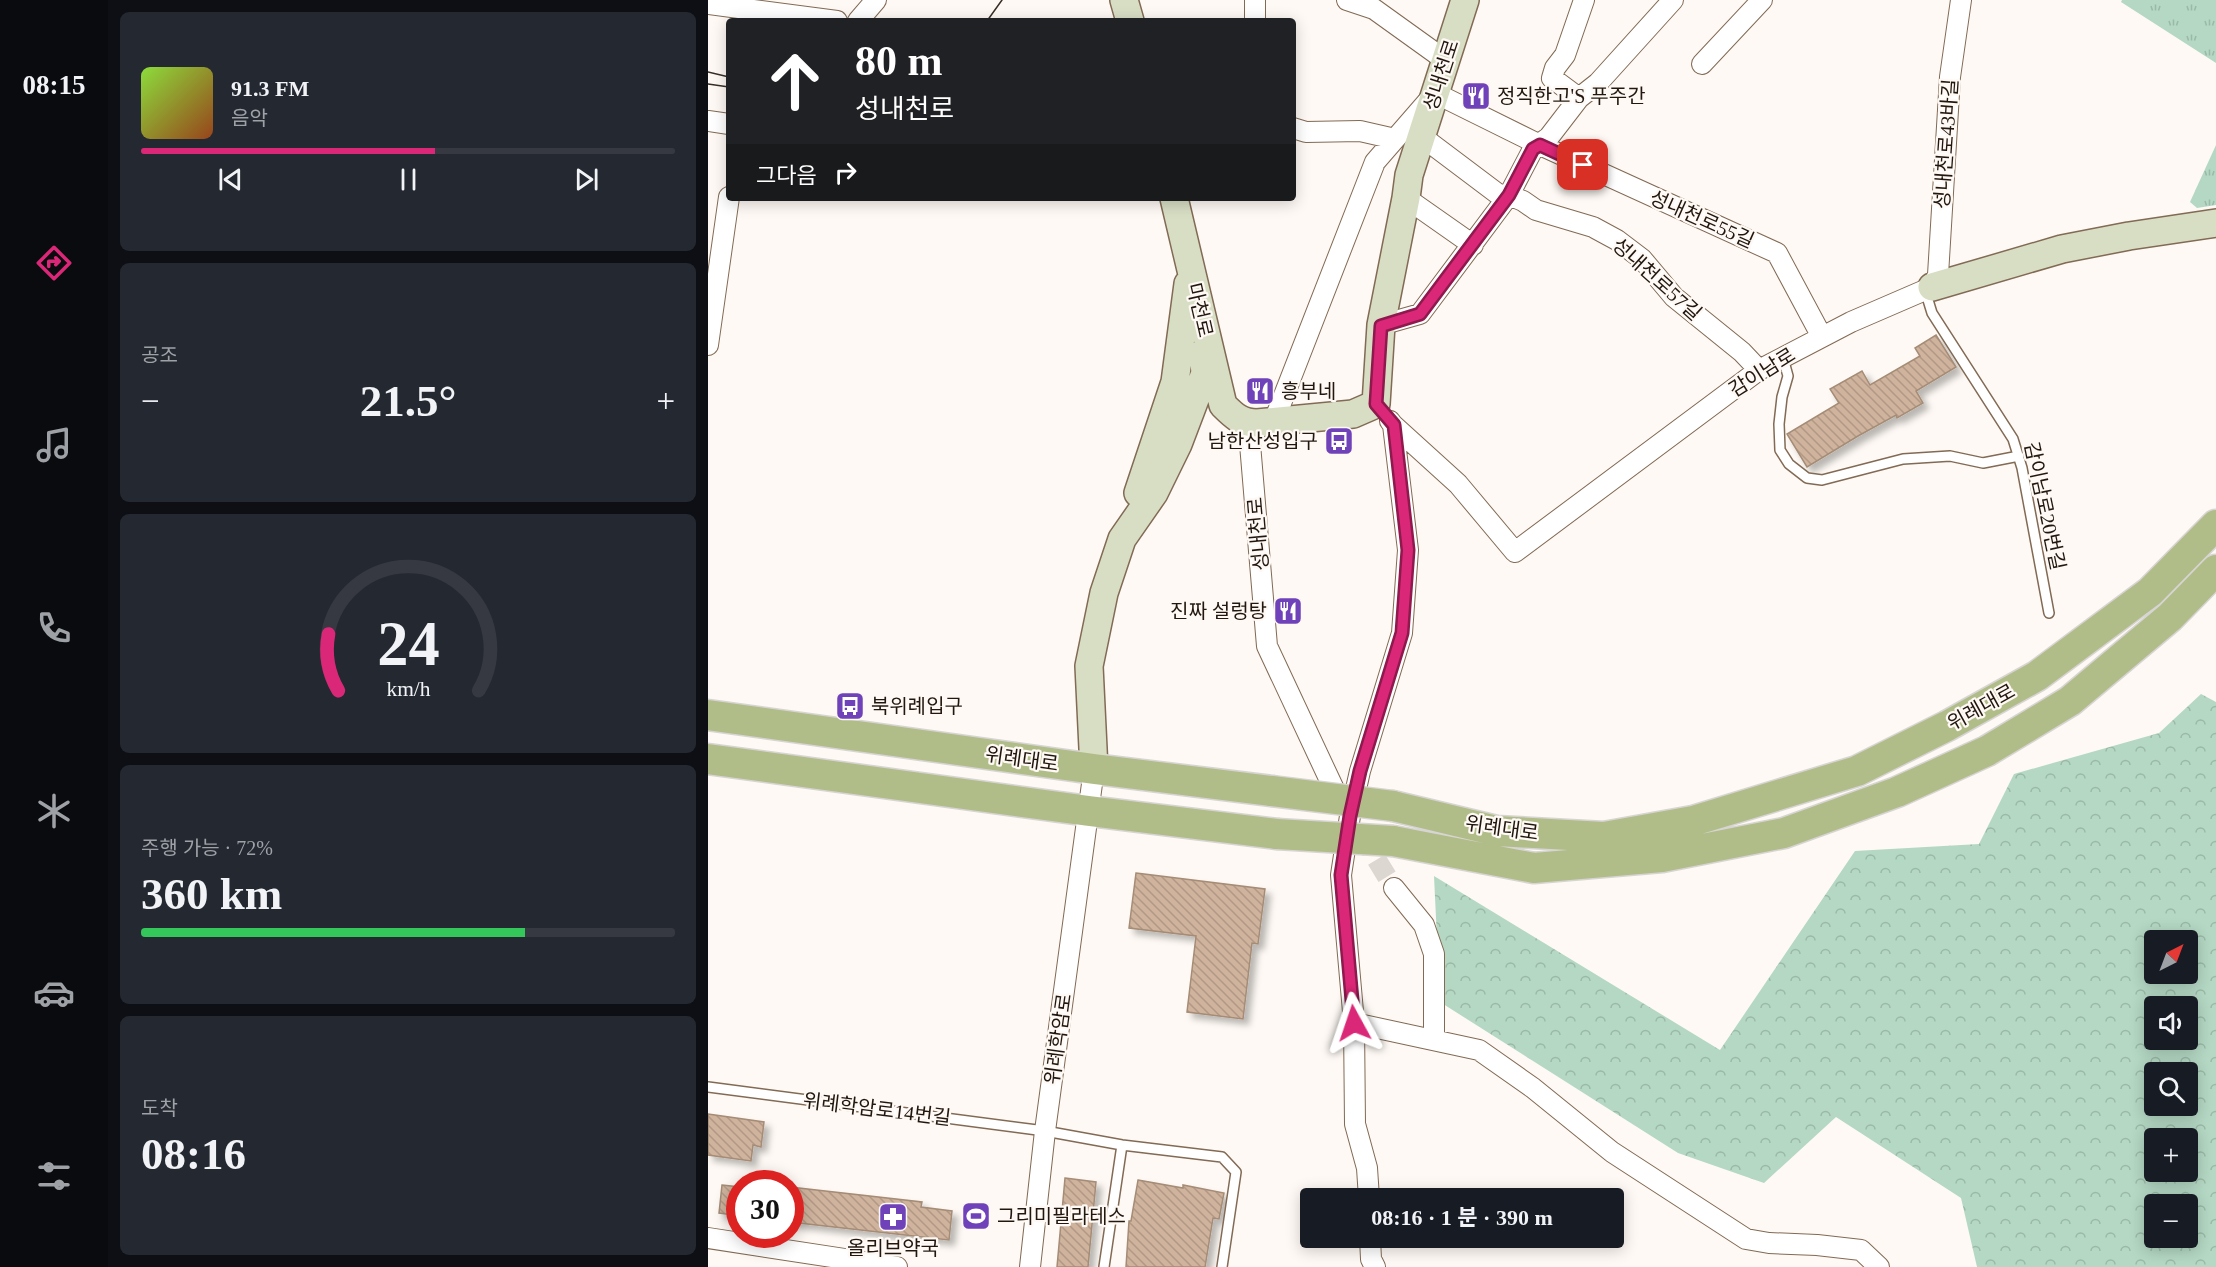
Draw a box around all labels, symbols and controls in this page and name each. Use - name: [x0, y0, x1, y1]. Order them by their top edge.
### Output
- street label: 성내천로: [1419, 37, 1463, 113]
- text: 80 m: [855, 38, 943, 84]
- icon: ahead: [756, 42, 834, 120]
- text: 08:15: [23, 70, 86, 100]
- text: 91.3 FM: [231, 76, 309, 101]
- street label: 성내천로43바길: [1930, 78, 1962, 210]
- restaurant icon: 정직한고'S 푸주간: [1460, 80, 1492, 112]
- place label: 정직한고'S 푸주간: [1497, 85, 1646, 107]
- text: 성내천로: [855, 94, 954, 124]
- text: 음악: [231, 107, 268, 129]
- pin: [1557, 139, 1608, 190]
- icon: arrive: [1566, 148, 1599, 181]
- icon: right: [829, 156, 862, 189]
- icon: previous: [214, 163, 247, 196]
- icon: pause: [392, 163, 425, 196]
- icon: next: [570, 163, 603, 196]
- text: 그다음: [756, 163, 817, 188]
- street label: 성내천로55길: [1646, 186, 1758, 252]
- street label: 성내천로57길: [1608, 233, 1706, 325]
- icon: directions: [33, 242, 75, 284]
- street label: 마천로: [1183, 281, 1217, 339]
- street label: 감이남로: [1725, 343, 1799, 401]
- text: 공조: [141, 344, 178, 366]
- restaurant icon: 흥부네: [1244, 375, 1276, 407]
- text: 21.5°: [360, 376, 456, 426]
- place label: 흥부네: [1281, 380, 1336, 402]
- text: −: [141, 383, 160, 419]
- text: +: [656, 383, 675, 419]
- icon: music: [33, 424, 75, 466]
- bus stop icon: 남한산성입구: [1323, 425, 1355, 457]
- place label: 남한산성입구: [1208, 430, 1318, 452]
- street label: 감이남로20번길: [2021, 440, 2069, 572]
- street label: 성내천로: [1244, 496, 1272, 572]
- restaurant icon: 진짜 설렁탕: [1272, 595, 1304, 627]
- place label: 진짜 설렁탕: [1170, 600, 1267, 622]
- icon: phone: [33, 607, 75, 649]
- text: 24: [377, 609, 439, 678]
- text: km/h: [386, 677, 430, 701]
- street label: 위례대로: [1943, 680, 2019, 734]
- bus stop icon: 북위례입구: [834, 690, 866, 722]
- place label: 북위례입구: [871, 695, 963, 717]
- street label: 위례대로: [984, 743, 1060, 775]
- icon: climate: [33, 790, 75, 832]
- street label: 위례대로: [1464, 812, 1540, 844]
- text: 주행 가능 · 72%: [141, 837, 273, 859]
- text: 360 km: [141, 869, 282, 919]
- north arrow: [2144, 930, 2198, 984]
- map controls: [2144, 930, 2198, 1248]
- icon: car: [33, 972, 75, 1014]
- position arrow: [1322, 991, 1386, 1055]
- street label: 위례학암로: [1041, 992, 1075, 1086]
- button: sound: [2144, 996, 2198, 1050]
- button: search: [2144, 1062, 2198, 1116]
- street label: 위례학암로14번길: [802, 1089, 952, 1129]
- text: 도착: [141, 1097, 178, 1119]
- button: +: [2144, 1128, 2198, 1182]
- text: 08:16: [141, 1129, 246, 1179]
- icon: filters: [33, 1155, 75, 1197]
- speed limit sign: 30: [726, 1170, 804, 1248]
- button: −: [2144, 1194, 2198, 1248]
- sports icon: 그리미필라테스: [960, 1200, 992, 1232]
- pharmacy icon: 올리브약국: [877, 1201, 909, 1233]
- place label: 그리미필라테스: [997, 1205, 1126, 1227]
- text: 08:16 · 1 분 · 390 m: [1371, 1205, 1553, 1230]
- place label: 올리브약국: [847, 1237, 939, 1259]

